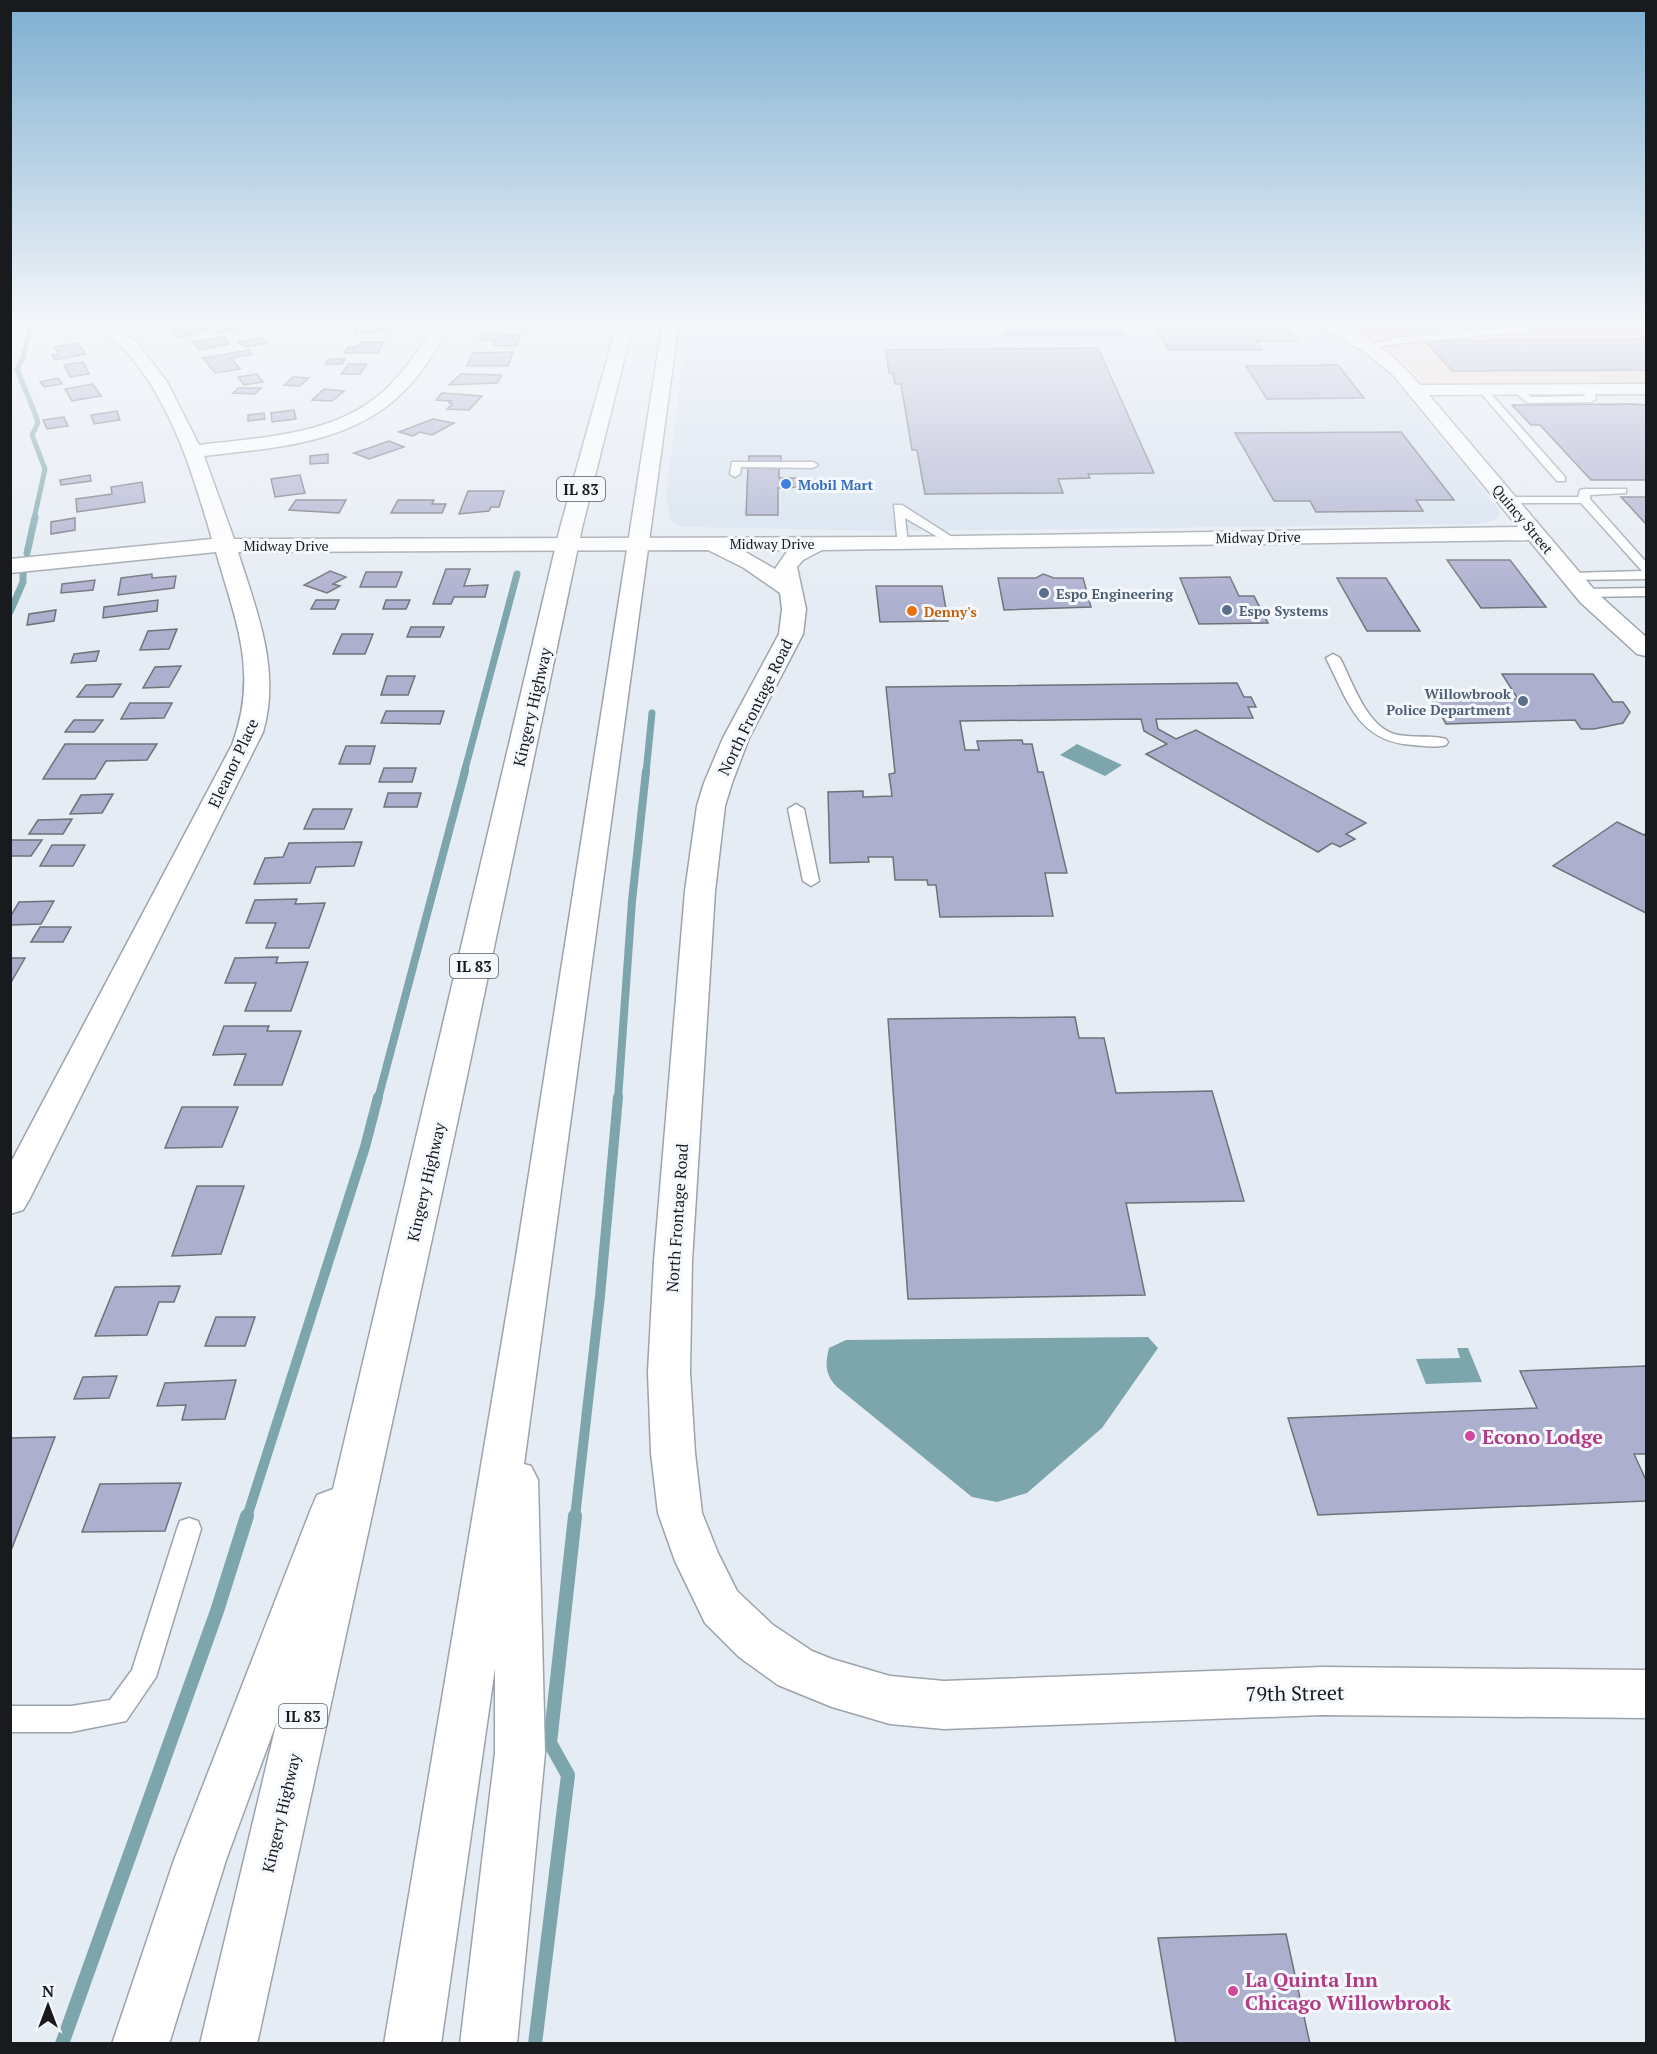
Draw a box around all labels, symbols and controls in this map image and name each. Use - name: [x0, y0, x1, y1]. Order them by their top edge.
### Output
- place label: Mobil Mart: [798, 475, 873, 494]
- road number: IL 83: [557, 477, 605, 501]
- marker: Mobil Mart: [779, 477, 793, 491]
- street label: Quincy Street: [1488, 480, 1558, 558]
- street label: Midway Drive: [1215, 527, 1301, 547]
- street label: Midway Drive: [729, 534, 815, 553]
- street label: Midway Drive: [243, 536, 329, 555]
- place label: Espo Engineering: [1056, 584, 1174, 603]
- marker: Espo Engineering: [1037, 586, 1051, 600]
- place label: Espo Systems: [1239, 601, 1328, 620]
- place label: Denny's: [924, 602, 977, 621]
- marker: Espo Systems: [1220, 603, 1234, 617]
- marker: Denny's: [905, 604, 919, 618]
- street label: North Frontage Road: [712, 635, 798, 779]
- street label: Kingery Highway: [508, 644, 557, 769]
- place label: Willowbrook Police Department: [1386, 684, 1512, 719]
- marker: Willowbrook Police Department: [1516, 694, 1530, 708]
- street label: Eleanor Place: [203, 715, 263, 811]
- road number: IL 83: [450, 954, 498, 978]
- street label: Kingery Highway: [402, 1119, 451, 1244]
- street label: North Frontage Road: [661, 1143, 693, 1293]
- place label: Econo Lodge: [1482, 1423, 1603, 1450]
- marker: Econo Lodge: [1463, 1429, 1477, 1443]
- street label: 79th Street: [1245, 1679, 1345, 1707]
- road number: IL 83: [279, 1704, 327, 1728]
- street label: Kingery Highway: [257, 1750, 306, 1875]
- place label: La Quinta Inn Chicago Willowbrook: [1245, 1966, 1451, 2016]
- north arrow: [18, 1976, 78, 2036]
- text: N: [42, 1980, 54, 2002]
- marker: La Quinta Inn Chicago Willowbrook: [1226, 1984, 1240, 1998]

